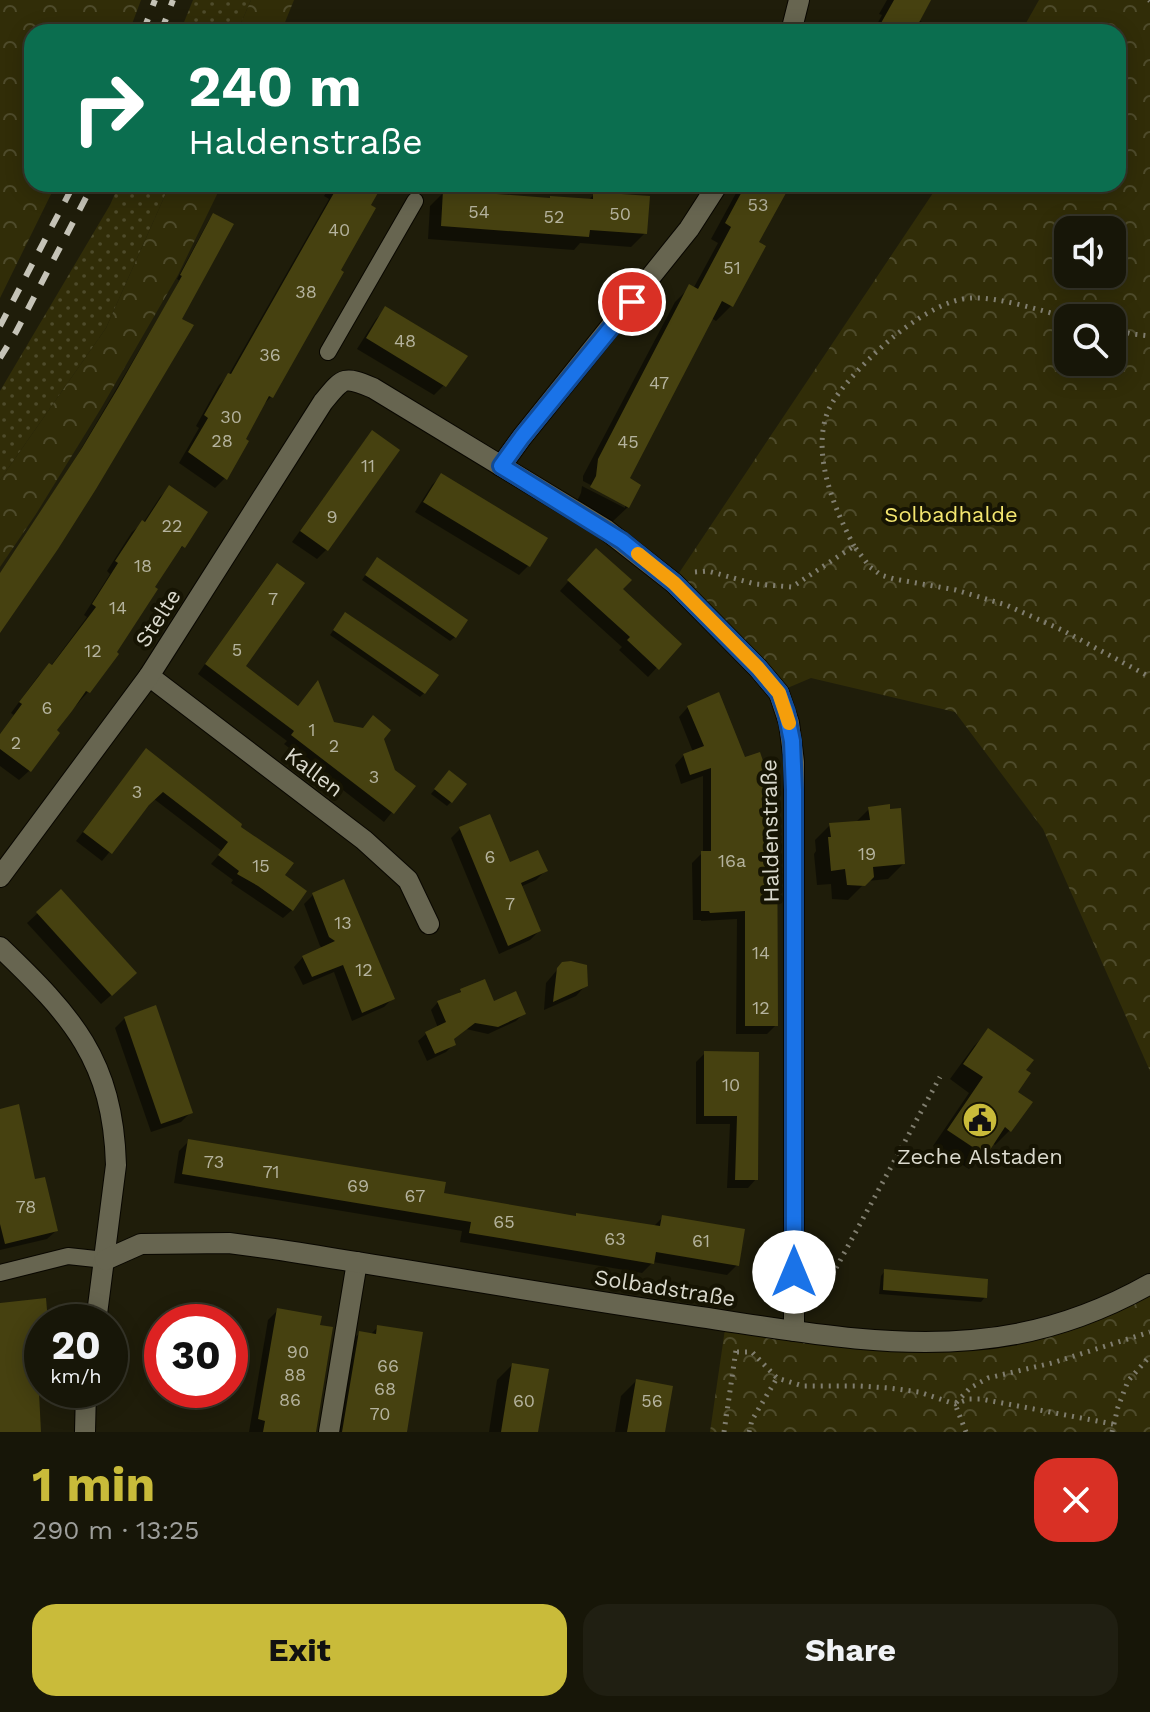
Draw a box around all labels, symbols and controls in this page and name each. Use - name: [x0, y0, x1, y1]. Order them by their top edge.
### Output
- text: 240 m: [188, 54, 362, 120]
- icon: right: [56, 56, 160, 160]
- text: Haldenstraße: [188, 121, 423, 163]
- house number: 53: [748, 194, 768, 215]
- house number: 54: [468, 201, 490, 222]
- house number: 50: [609, 203, 631, 224]
- house number: 52: [544, 206, 564, 227]
- map controls: [1054, 216, 1126, 376]
- button: sound: [1054, 216, 1126, 288]
- house number: 40: [328, 219, 350, 240]
- house number: 51: [723, 257, 741, 278]
- pin: [598, 268, 666, 336]
- icon: arrive: [610, 280, 654, 324]
- house number: 38: [295, 281, 317, 302]
- button: search: [1054, 304, 1126, 376]
- house number: 48: [394, 330, 416, 351]
- house number: 36: [259, 344, 281, 365]
- house number: 47: [649, 372, 669, 393]
- house number: 30: [220, 406, 242, 427]
- house number: 28: [211, 430, 233, 451]
- house number: 45: [617, 431, 639, 452]
- house number: 11: [361, 455, 375, 476]
- park label: Solbadhalde: [884, 502, 1018, 527]
- house number: 9: [326, 506, 338, 527]
- house number: 22: [162, 515, 183, 536]
- house number: 18: [134, 555, 152, 576]
- street label: Stelte: [130, 584, 186, 652]
- house number: 7: [268, 588, 278, 609]
- house number: 14: [109, 597, 127, 618]
- house number: 5: [232, 639, 242, 660]
- house number: 12: [84, 640, 102, 661]
- house number: 6: [42, 697, 52, 718]
- house number: 1: [308, 719, 316, 740]
- house number: 2: [11, 732, 21, 753]
- house number: 2: [329, 735, 339, 756]
- street label: Kallen: [280, 742, 348, 802]
- street label: Haldenstraße: [756, 759, 784, 903]
- house number: 3: [369, 766, 379, 787]
- house number: 3: [132, 781, 142, 802]
- house number: 19: [858, 843, 876, 864]
- house number: 6: [485, 846, 495, 867]
- house number: 16a: [718, 850, 746, 871]
- house number: 15: [252, 855, 270, 876]
- house number: 7: [505, 893, 515, 914]
- house number: 13: [334, 912, 352, 933]
- house number: 14: [752, 942, 770, 963]
- house number: 12: [355, 959, 373, 980]
- house number: 12: [752, 997, 770, 1018]
- house number: 10: [722, 1074, 740, 1095]
- public building icon: Zeche Alstaden: [961, 1101, 999, 1139]
- place label: Zeche Alstaden: [897, 1144, 1063, 1169]
- house number: 73: [204, 1151, 224, 1172]
- house number: 71: [262, 1161, 280, 1182]
- house number: 69: [347, 1175, 369, 1196]
- house number: 67: [405, 1185, 425, 1206]
- house number: 78: [16, 1196, 36, 1217]
- house number: 65: [493, 1211, 515, 1232]
- house number: 63: [604, 1228, 626, 1249]
- house number: 61: [692, 1230, 710, 1251]
- position arrow: [752, 1230, 836, 1314]
- street label: Solbadstraße: [593, 1265, 737, 1311]
- speed limit sign: 30: [144, 1304, 248, 1408]
- text: 20: [51, 1322, 101, 1369]
- house number: 90: [287, 1341, 309, 1362]
- house number: 66: [377, 1355, 399, 1376]
- text: km/h: [50, 1364, 102, 1388]
- house number: 88: [284, 1364, 306, 1385]
- house number: 68: [374, 1378, 396, 1399]
- house number: 86: [279, 1389, 301, 1410]
- house number: 60: [513, 1390, 535, 1411]
- house number: 56: [641, 1390, 663, 1411]
- house number: 70: [370, 1403, 390, 1424]
- text: 1 min: [32, 1456, 155, 1513]
- button: close: [1034, 1458, 1118, 1542]
- text: 290 m · 13:25: [32, 1515, 199, 1545]
- button: Exit: [32, 1604, 567, 1696]
- button: Share: [583, 1604, 1118, 1696]

